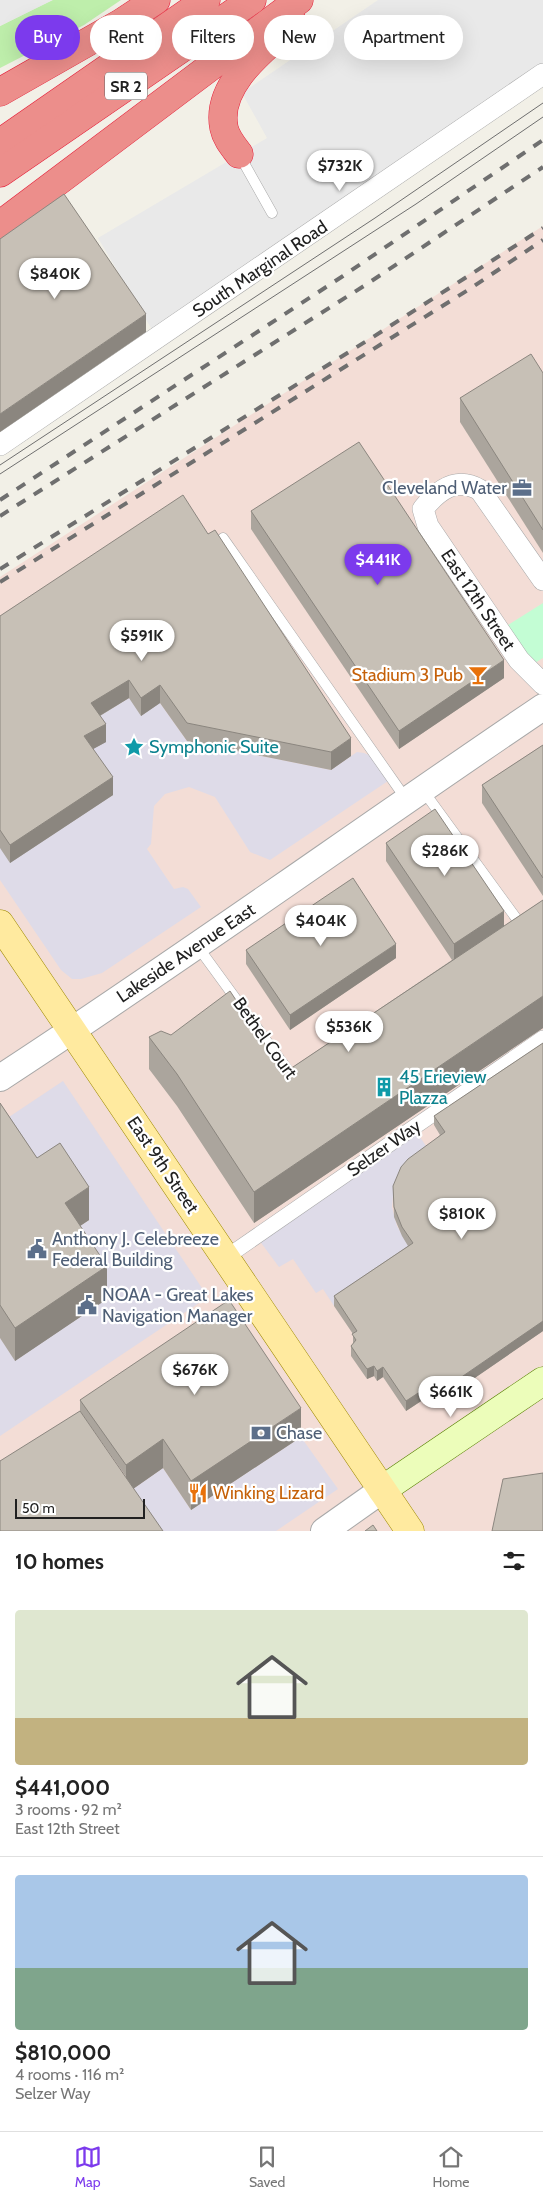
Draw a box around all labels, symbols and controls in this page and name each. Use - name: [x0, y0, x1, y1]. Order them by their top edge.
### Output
- chip: Buy: [15, 15, 80, 60]
- chip: Rent: [90, 15, 162, 60]
- chip: Filters: [172, 15, 254, 60]
- chip: New: [264, 15, 334, 60]
- chip: Apartment: [344, 15, 463, 60]
- road number: SR 2: [105, 72, 147, 100]
- pin: $732K: [305, 150, 375, 192]
- text: $732K: [318, 156, 362, 175]
- street label: South Marginal Road: [189, 216, 331, 322]
- pin: $840K: [20, 258, 90, 300]
- text: $840K: [30, 264, 80, 283]
- place label: Cleveland Water: [382, 477, 507, 499]
- office icon: Cleveland Water: [511, 477, 533, 499]
- pin: $441K: [343, 544, 413, 586]
- street label: East 12th Street: [436, 545, 520, 655]
- text: $441K: [356, 550, 400, 569]
- pin: $591K: [107, 620, 177, 662]
- text: $591K: [121, 626, 163, 645]
- place label: Stadium 3 Pub: [352, 664, 463, 686]
- bar icon: Stadium 3 Pub: [467, 664, 489, 686]
- place icon: Symphonic Suite: [123, 736, 145, 758]
- place label: Symphonic Suite: [149, 736, 279, 758]
- pin: $286K: [410, 834, 480, 877]
- text: $286K: [422, 841, 468, 860]
- street label: Lakeside Avenue East: [113, 898, 259, 1008]
- pin: $404K: [286, 904, 356, 947]
- text: $404K: [296, 911, 346, 930]
- street label: Bethel Court: [228, 993, 302, 1083]
- pin: $536K: [314, 1010, 384, 1053]
- text: $536K: [326, 1017, 372, 1036]
- place label: 45 Erieview Plazza: [399, 1066, 487, 1109]
- building icon: 45 Erieview Plazza: [373, 1076, 395, 1098]
- street label: East 9th Street: [122, 1112, 204, 1218]
- street label: Selzer Way: [343, 1115, 425, 1181]
- pin: $810K: [427, 1198, 497, 1240]
- text: $810K: [439, 1204, 485, 1223]
- place label: Anthony J. Celebreeze Federal Building: [52, 1228, 219, 1271]
- public building icon: Anthony J. Celebreeze Federal Building: [26, 1238, 48, 1260]
- place label: NOAA - Great Lakes Navigation Manager: [102, 1284, 253, 1327]
- public building icon: NOAA - Great Lakes Navigation Manager: [76, 1294, 98, 1316]
- pin: $676K: [160, 1354, 230, 1396]
- text: $676K: [172, 1360, 218, 1379]
- pin: $661K: [416, 1376, 486, 1418]
- text: $661K: [429, 1382, 473, 1401]
- bank icon: Chase: [250, 1422, 272, 1444]
- place label: Chase: [276, 1422, 322, 1444]
- restaurant icon: Winking Lizard: [187, 1482, 209, 1504]
- place label: Winking Lizard: [213, 1482, 324, 1504]
- scale bar: [15, 1496, 145, 1519]
- text: 50 m: [22, 1499, 55, 1517]
- icon: filters: [500, 1547, 528, 1575]
- text: 10 homes: [15, 1549, 104, 1574]
- icon: home: [227, 1642, 317, 1732]
- text: $441,000: [15, 1775, 110, 1800]
- text: 3 rooms · 92 m²: [15, 1800, 122, 1819]
- text: East 12th Street: [15, 1819, 120, 1838]
- icon: home: [227, 1908, 317, 1998]
- text: $810,000: [15, 2040, 111, 2065]
- text: 4 rooms · 116 m²: [15, 2065, 124, 2084]
- text: Selzer Way: [15, 2084, 90, 2103]
- tab: Map: [74, 2143, 102, 2191]
- tab: Saved: [249, 2143, 285, 2191]
- tab: Home: [433, 2143, 469, 2191]

